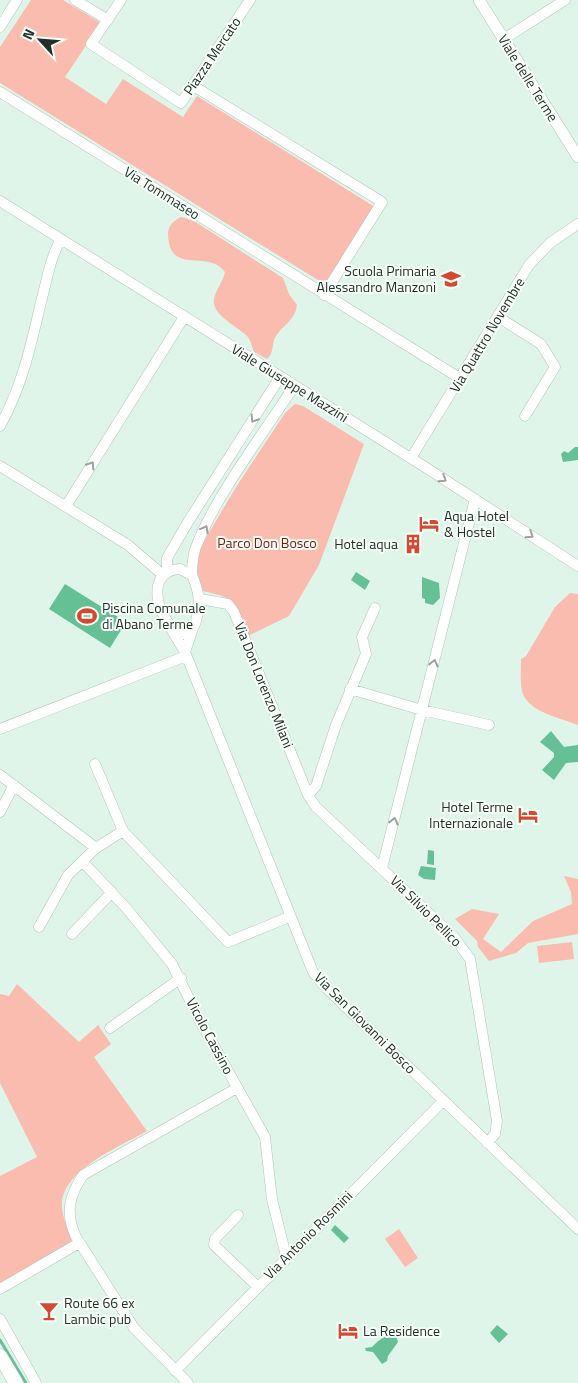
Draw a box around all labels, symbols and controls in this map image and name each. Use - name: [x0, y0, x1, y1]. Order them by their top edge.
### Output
- street label: Piazza Mercato: [178, 12, 245, 99]
- north arrow: [15, 15, 65, 65]
- text: N: [16, 25, 39, 43]
- street label: Viale delle Terme: [493, 30, 564, 125]
- street label: Via Tommaseo: [120, 161, 204, 224]
- place label: Scuola Primaria Alessandro Manzoni: [317, 260, 436, 297]
- school or university icon: Scuola Primaria Alessandro Manzoni: [440, 268, 462, 290]
- street label: Via Quattro Novembre: [444, 273, 529, 396]
- street label: Viale Giuseppe Mazzini: [228, 338, 353, 427]
- one-way arrow: [251, 413, 260, 422]
- one-way arrow: [85, 461, 95, 470]
- one-way arrow: [438, 472, 447, 482]
- place label: Aqua Hotel & Hostel: [444, 505, 509, 542]
- hotel icon: Aqua Hotel & Hostel: [418, 513, 440, 535]
- one-way arrow: [198, 525, 208, 534]
- one-way arrow: [525, 529, 534, 538]
- park label: Parco Don Bosco: [217, 532, 317, 553]
- place label: Hotel aqua: [334, 533, 398, 554]
- building icon: Hotel aqua: [402, 533, 424, 555]
- place label: Piscina Comunale di Abano Terme: [102, 597, 206, 634]
- sports icon: Piscina Comunale di Abano Terme: [76, 605, 98, 627]
- street label: Via Don Lorenzo Milani: [230, 619, 299, 751]
- one-way arrow: [428, 660, 438, 668]
- place label: Hotel Terme Internazionale: [429, 796, 513, 833]
- hotel icon: Hotel Terme Internazionale: [517, 804, 539, 826]
- one-way arrow: [388, 816, 399, 825]
- street label: Via Silvio Pellico: [386, 870, 467, 951]
- street label: Via San Giovanni Bosco: [310, 967, 421, 1078]
- street label: Vicolo Cassino: [181, 994, 239, 1078]
- street label: Via Antonio Rosmini: [258, 1185, 357, 1284]
- place label: Route 66 ex Lambic pub: [64, 1292, 135, 1329]
- bar icon: Route 66 ex Lambic pub: [38, 1300, 60, 1322]
- hotel icon: La Residence: [337, 1320, 359, 1342]
- place label: La Residence: [363, 1320, 440, 1341]

